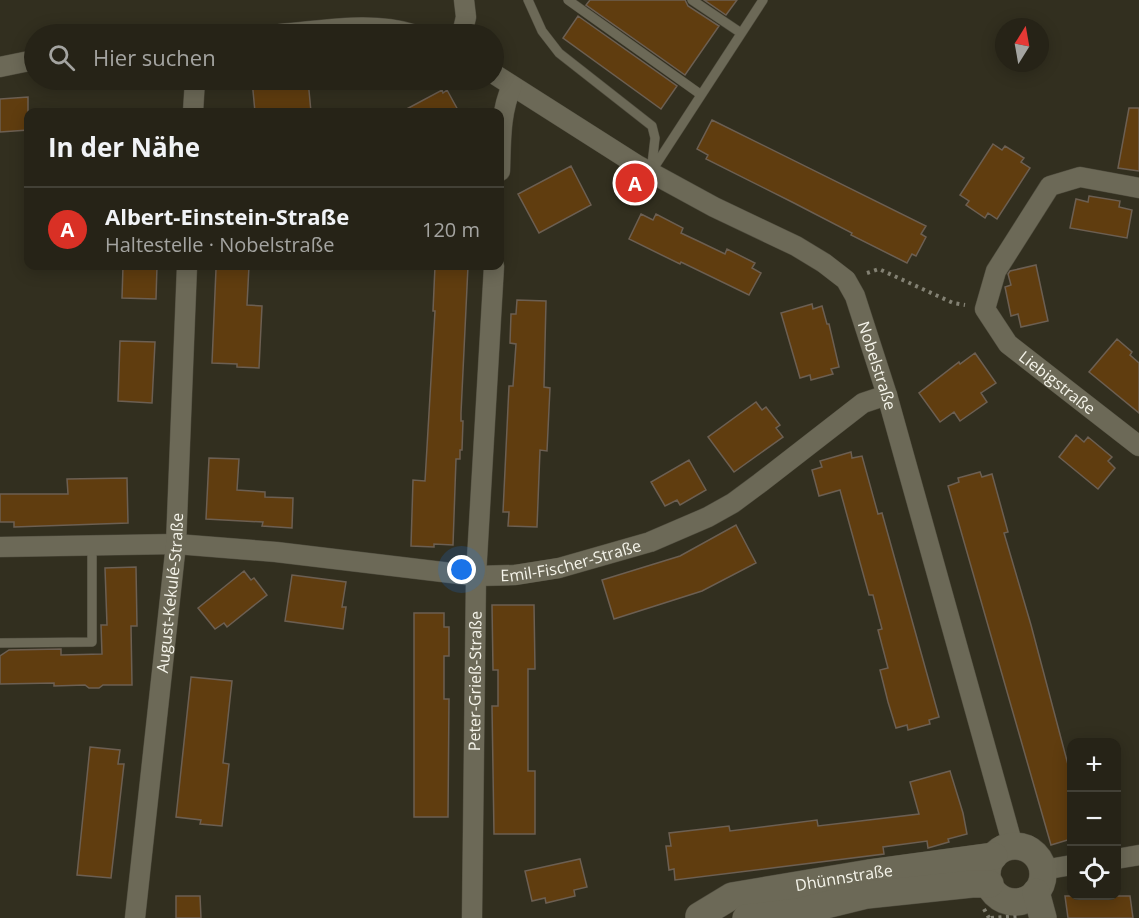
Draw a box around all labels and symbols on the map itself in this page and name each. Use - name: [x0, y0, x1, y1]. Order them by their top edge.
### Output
- north arrow: [995, 18, 1049, 72]
- pin: A: [616, 160, 654, 206]
- street label: Nobelstraße: [853, 318, 902, 413]
- street label: Liebigstraße: [1014, 346, 1100, 419]
- street label: August-Kekulé-Straße: [151, 512, 188, 674]
- street label: Emil-Fischer-Straße: [500, 534, 643, 587]
- your location: [447, 555, 476, 584]
- street label: Peter-Grieß-Straße: [463, 611, 487, 751]
- street label: Dhünnstraße: [793, 859, 894, 896]

